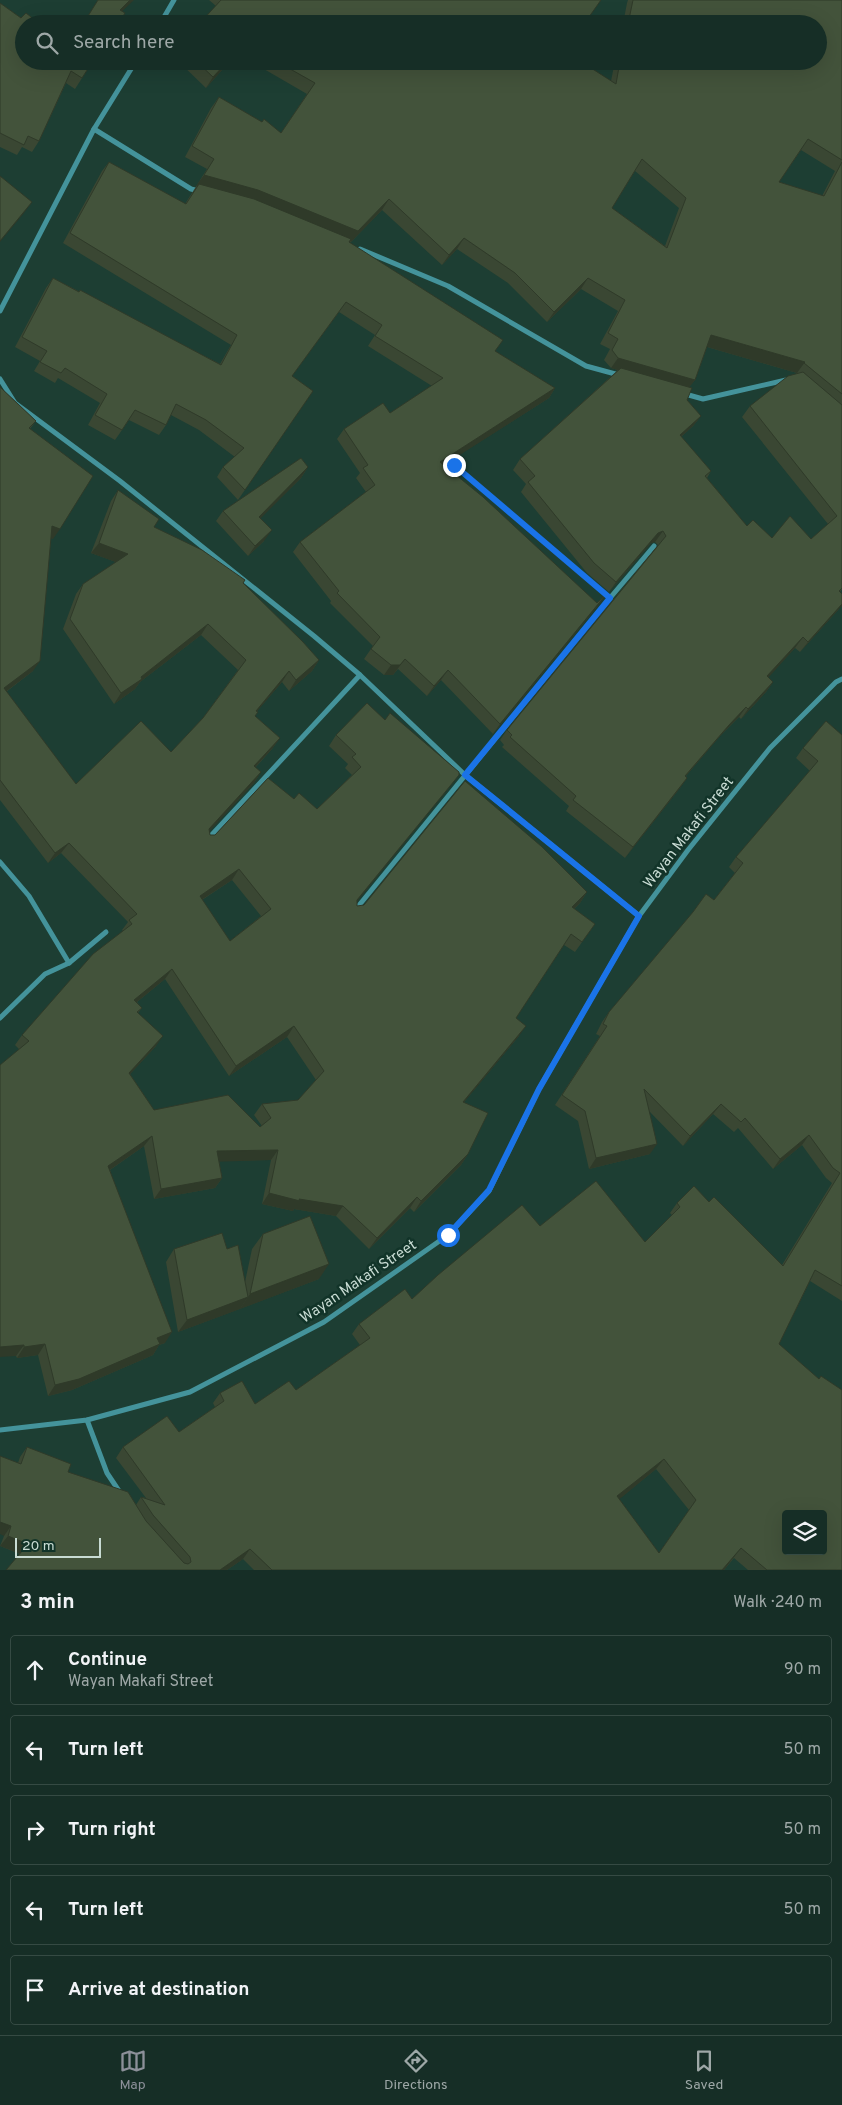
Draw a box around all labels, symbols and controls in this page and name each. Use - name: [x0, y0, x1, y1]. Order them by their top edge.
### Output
- search box: [15, 15, 827, 70]
- icon: search: [33, 29, 61, 57]
- text: Search here: [73, 31, 175, 55]
- route end: [443, 454, 466, 477]
- street label: Wayan Makafi Street: [640, 773, 739, 893]
- route start: [437, 1224, 460, 1247]
- street label: Wayan Makafi Street: [297, 1236, 421, 1328]
- map controls: [782, 1510, 827, 1555]
- button: layers: [782, 1510, 827, 1555]
- scale bar: [15, 1535, 101, 1558]
- text: 20 m: [22, 1538, 55, 1555]
- text: 3 min: [20, 1589, 75, 1616]
- text: Walk · 240 m: [733, 1593, 822, 1613]
- text: Continue: [68, 1648, 147, 1672]
- icon: ahead: [21, 1656, 49, 1684]
- text: 90 m: [784, 1660, 821, 1680]
- text: Wayan Makafi Street: [68, 1672, 213, 1692]
- icon: left: [21, 1736, 49, 1764]
- text: Turn left: [68, 1738, 144, 1762]
- text: 50 m: [784, 1740, 821, 1760]
- icon: right: [21, 1816, 49, 1844]
- text: Turn right: [68, 1818, 156, 1842]
- text: 50 m: [784, 1820, 821, 1840]
- icon: left: [21, 1896, 49, 1924]
- text: Turn left: [68, 1898, 144, 1922]
- text: 50 m: [784, 1900, 821, 1920]
- icon: arrive: [21, 1976, 49, 2004]
- text: Arrive at destination: [68, 1978, 249, 2002]
- tab: Map: [119, 2047, 147, 2094]
- tab: Directions: [384, 2047, 448, 2094]
- tab: Saved: [685, 2047, 723, 2094]

